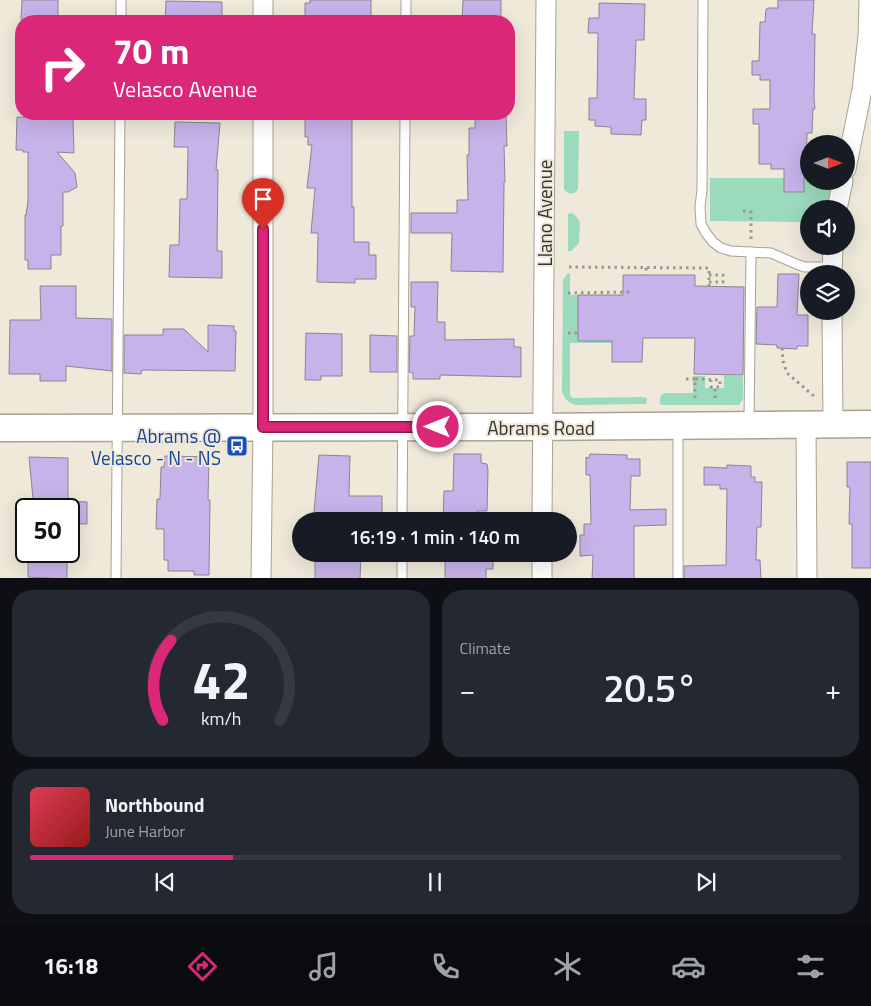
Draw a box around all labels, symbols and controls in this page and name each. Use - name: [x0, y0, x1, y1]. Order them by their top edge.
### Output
- text: 70 m: [113, 24, 189, 78]
- icon: right: [30, 35, 95, 100]
- text: Velasco Avenue: [113, 72, 257, 106]
- north arrow: [800, 135, 855, 190]
- map controls: [800, 135, 855, 320]
- street label: Llano Avenue: [530, 160, 559, 266]
- pin: [242, 178, 284, 229]
- icon: arrive: [249, 185, 277, 213]
- button: sound: [800, 200, 855, 255]
- button: layers: [800, 265, 855, 320]
- position arrow: [411, 400, 463, 452]
- street label: Abrams Road: [487, 413, 595, 442]
- place label: Abrams @ Velasco - N - NS: [91, 421, 221, 472]
- bus stop icon: Abrams @ Velasco - N - NS: [225, 434, 249, 458]
- speed limit sign: 50: [15, 498, 80, 563]
- text: 16:19 · 1 min · 140 m: [349, 522, 520, 551]
- text: Climate: [460, 636, 511, 660]
- text: 42: [192, 640, 250, 719]
- text: 20.5°: [603, 659, 697, 717]
- text: −: [460, 668, 475, 711]
- text: +: [825, 668, 841, 711]
- text: km/h: [201, 705, 241, 732]
- text: Northbound: [105, 790, 205, 819]
- text: June Harbor: [105, 819, 185, 843]
- icon: previous: [151, 868, 179, 896]
- icon: pause: [421, 868, 449, 896]
- icon: next: [692, 868, 720, 896]
- text: 16:18: [43, 949, 98, 983]
- icon: directions: [185, 949, 220, 984]
- icon: music: [306, 949, 341, 984]
- icon: phone: [428, 949, 463, 984]
- icon: climate: [550, 949, 585, 984]
- icon: car: [671, 949, 706, 984]
- icon: filters: [793, 949, 828, 984]

